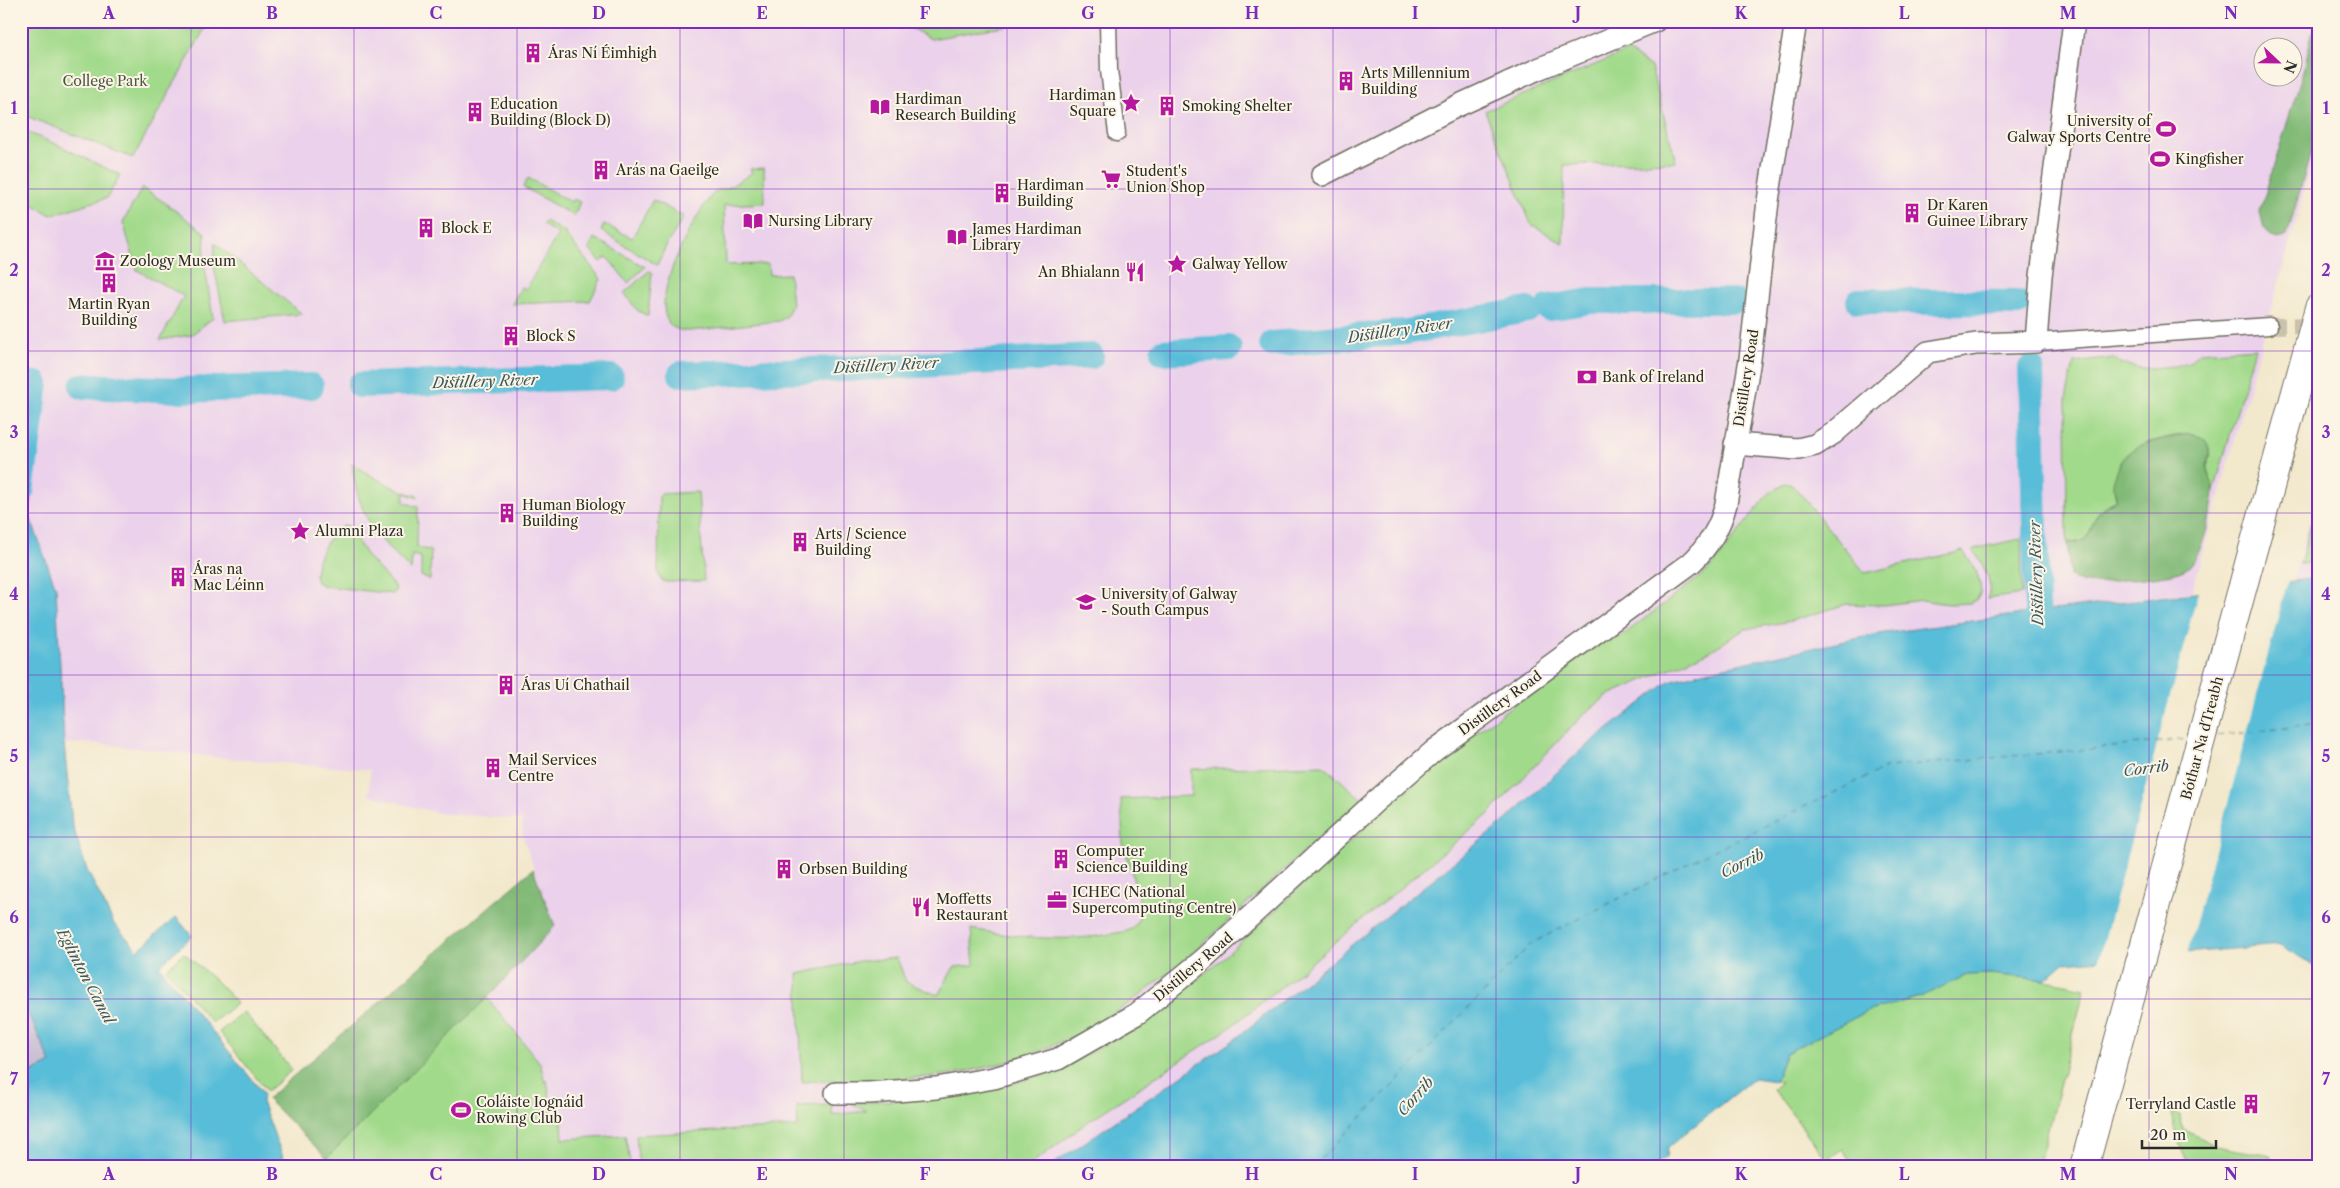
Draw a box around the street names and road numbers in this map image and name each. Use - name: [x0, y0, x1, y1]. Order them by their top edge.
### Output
- street label: Distillery Road: [1729, 327, 1763, 428]
- street label: Distillery Road: [1455, 666, 1546, 739]
- street label: Bóthar Na dTreabh: [2177, 674, 2227, 802]
- street label: Distillery Road: [1149, 928, 1237, 1006]

